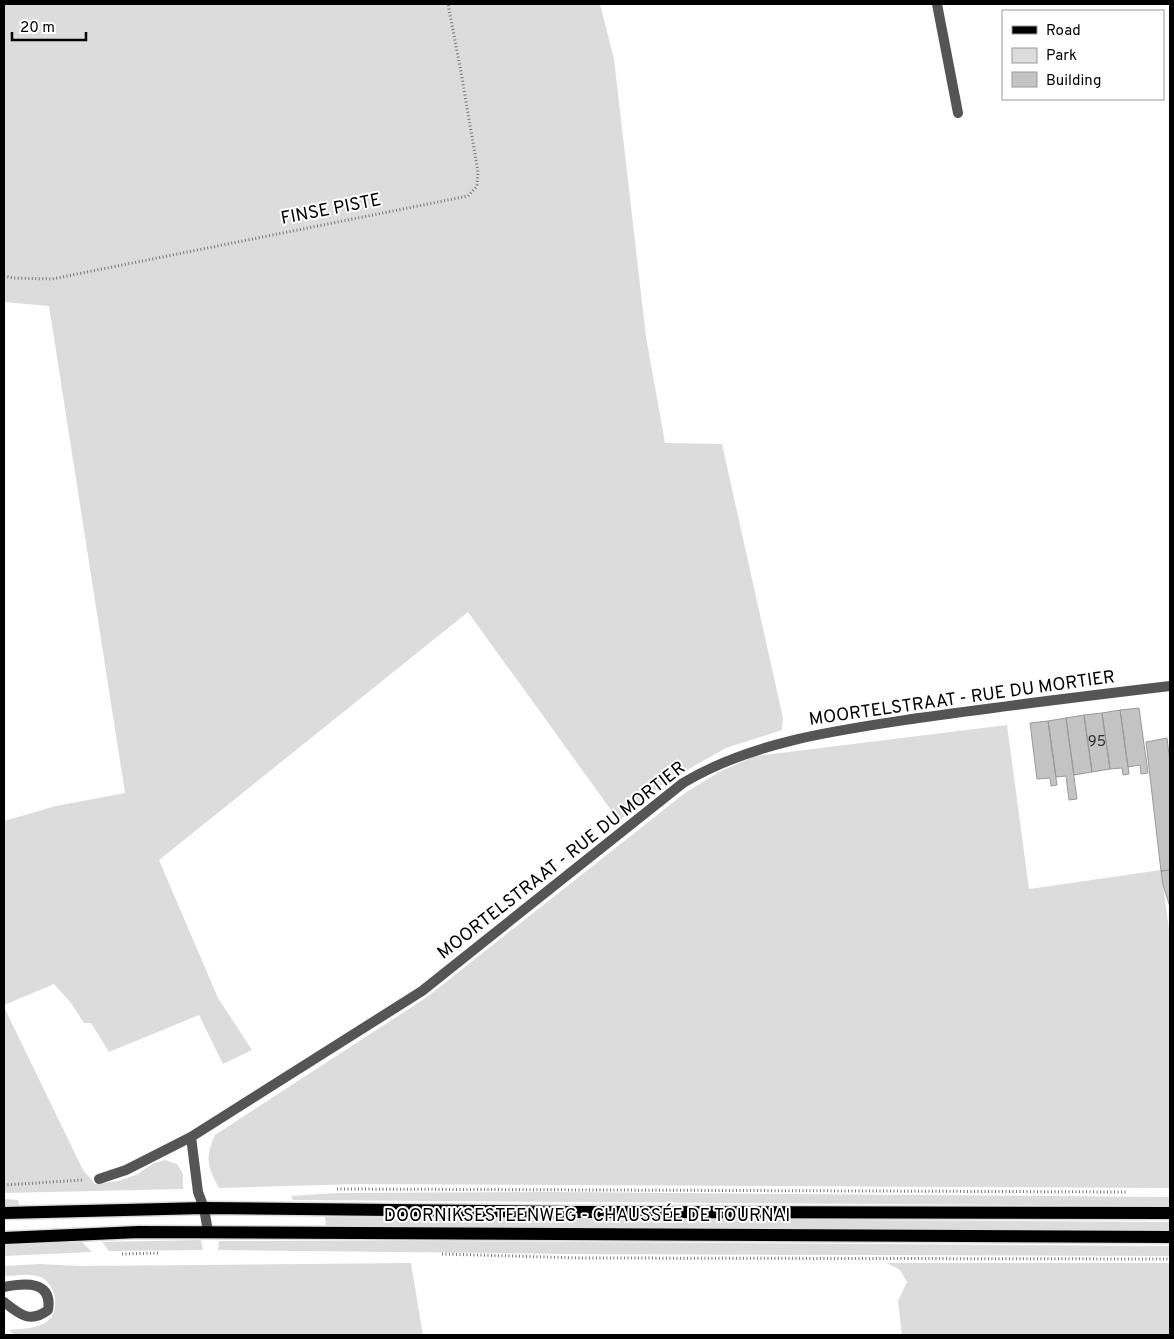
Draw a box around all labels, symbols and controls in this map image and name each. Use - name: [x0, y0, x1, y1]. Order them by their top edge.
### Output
- scale bar: [12, 10, 86, 42]
- legend: [1002, 10, 1164, 100]
- text: 20 m: [20, 19, 55, 38]
- text: Road: [1046, 22, 1081, 41]
- text: Park: [1046, 47, 1077, 66]
- text: Building: [1046, 72, 1101, 91]
- street label: FINSE PISTE: [279, 189, 383, 231]
- street label: MOORTELSTRAAT - RUE DU MORTIER: [808, 666, 1116, 732]
- house number: 95: [1088, 733, 1106, 752]
- street label: MOORTELSTRAAT - RUE DU MORTIER: [433, 757, 691, 965]
- street label: DOORNIKSESTEENWEG - CHAUSSÉE DE TOURNAI: [384, 1203, 790, 1228]

